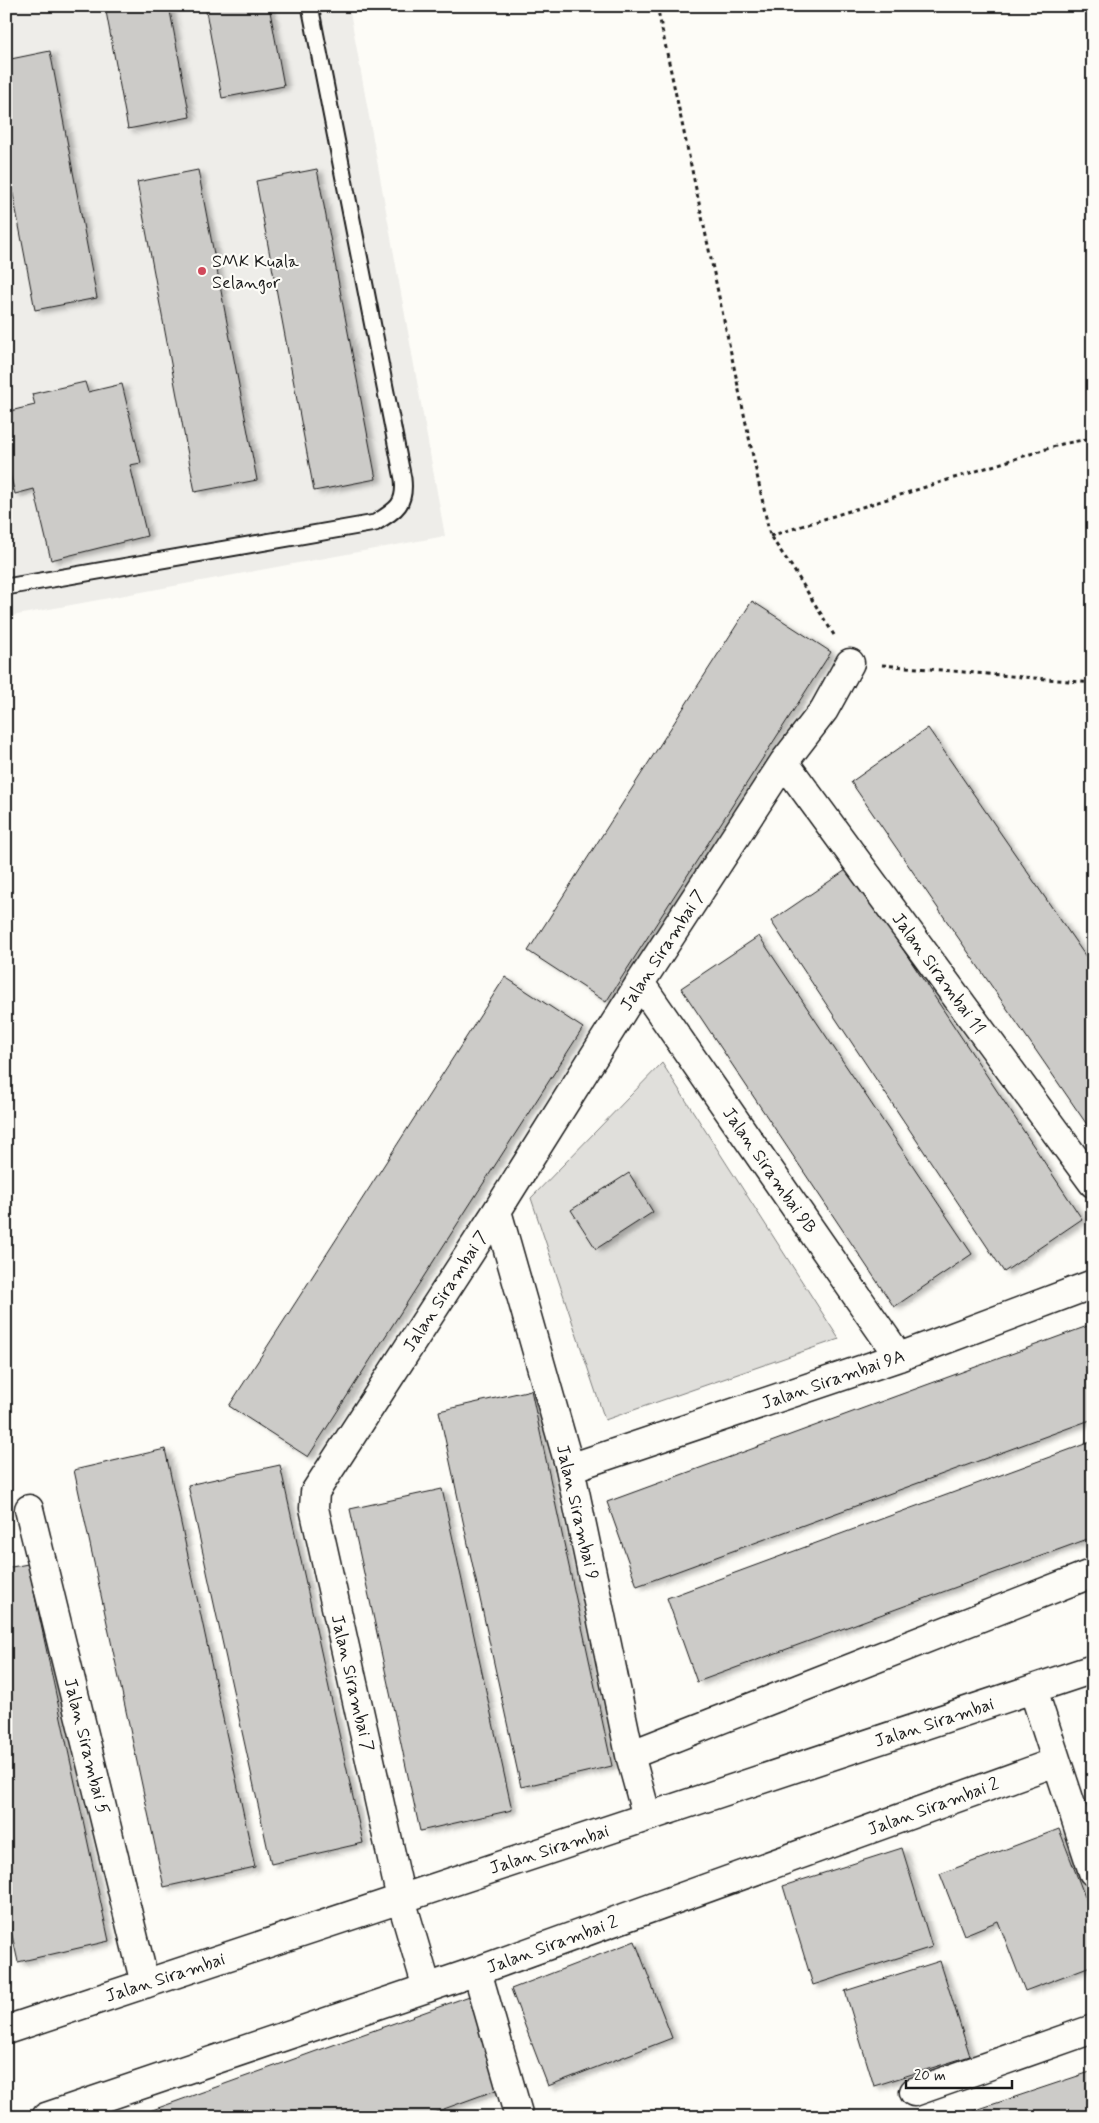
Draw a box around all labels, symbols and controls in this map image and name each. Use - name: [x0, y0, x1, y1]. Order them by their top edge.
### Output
- place label: SMK Kuala Selangor: [212, 250, 299, 295]
- marker: SMK Kuala Selangor: [196, 265, 208, 277]
- street label: Jalan Sirambai 7: [615, 885, 711, 1016]
- street label: Jalan Sirambai 11: [886, 908, 990, 1039]
- street label: Jalan Sirambai 9B: [717, 1103, 822, 1239]
- street label: Jalan Sirambai 7: [398, 1226, 494, 1357]
- street label: Jalan Sirambai 9A: [759, 1344, 908, 1416]
- street label: Jalan Sirambai 9: [550, 1442, 604, 1582]
- street label: Jalan Sirambai 7: [325, 1612, 379, 1754]
- street label: Jalan Sirambai 5: [57, 1675, 115, 1817]
- street label: Jalan Sirambai: [871, 1692, 997, 1754]
- street label: Jalan Sirambai 2: [864, 1772, 1002, 1842]
- street label: Jalan Sirambai: [486, 1819, 612, 1881]
- street label: Jalan Sirambai 2: [483, 1910, 621, 1980]
- street label: Jalan Sirambai: [102, 1947, 228, 2009]
- scale bar: [906, 2058, 1013, 2090]
- text: 20 m: [914, 2066, 946, 2086]

